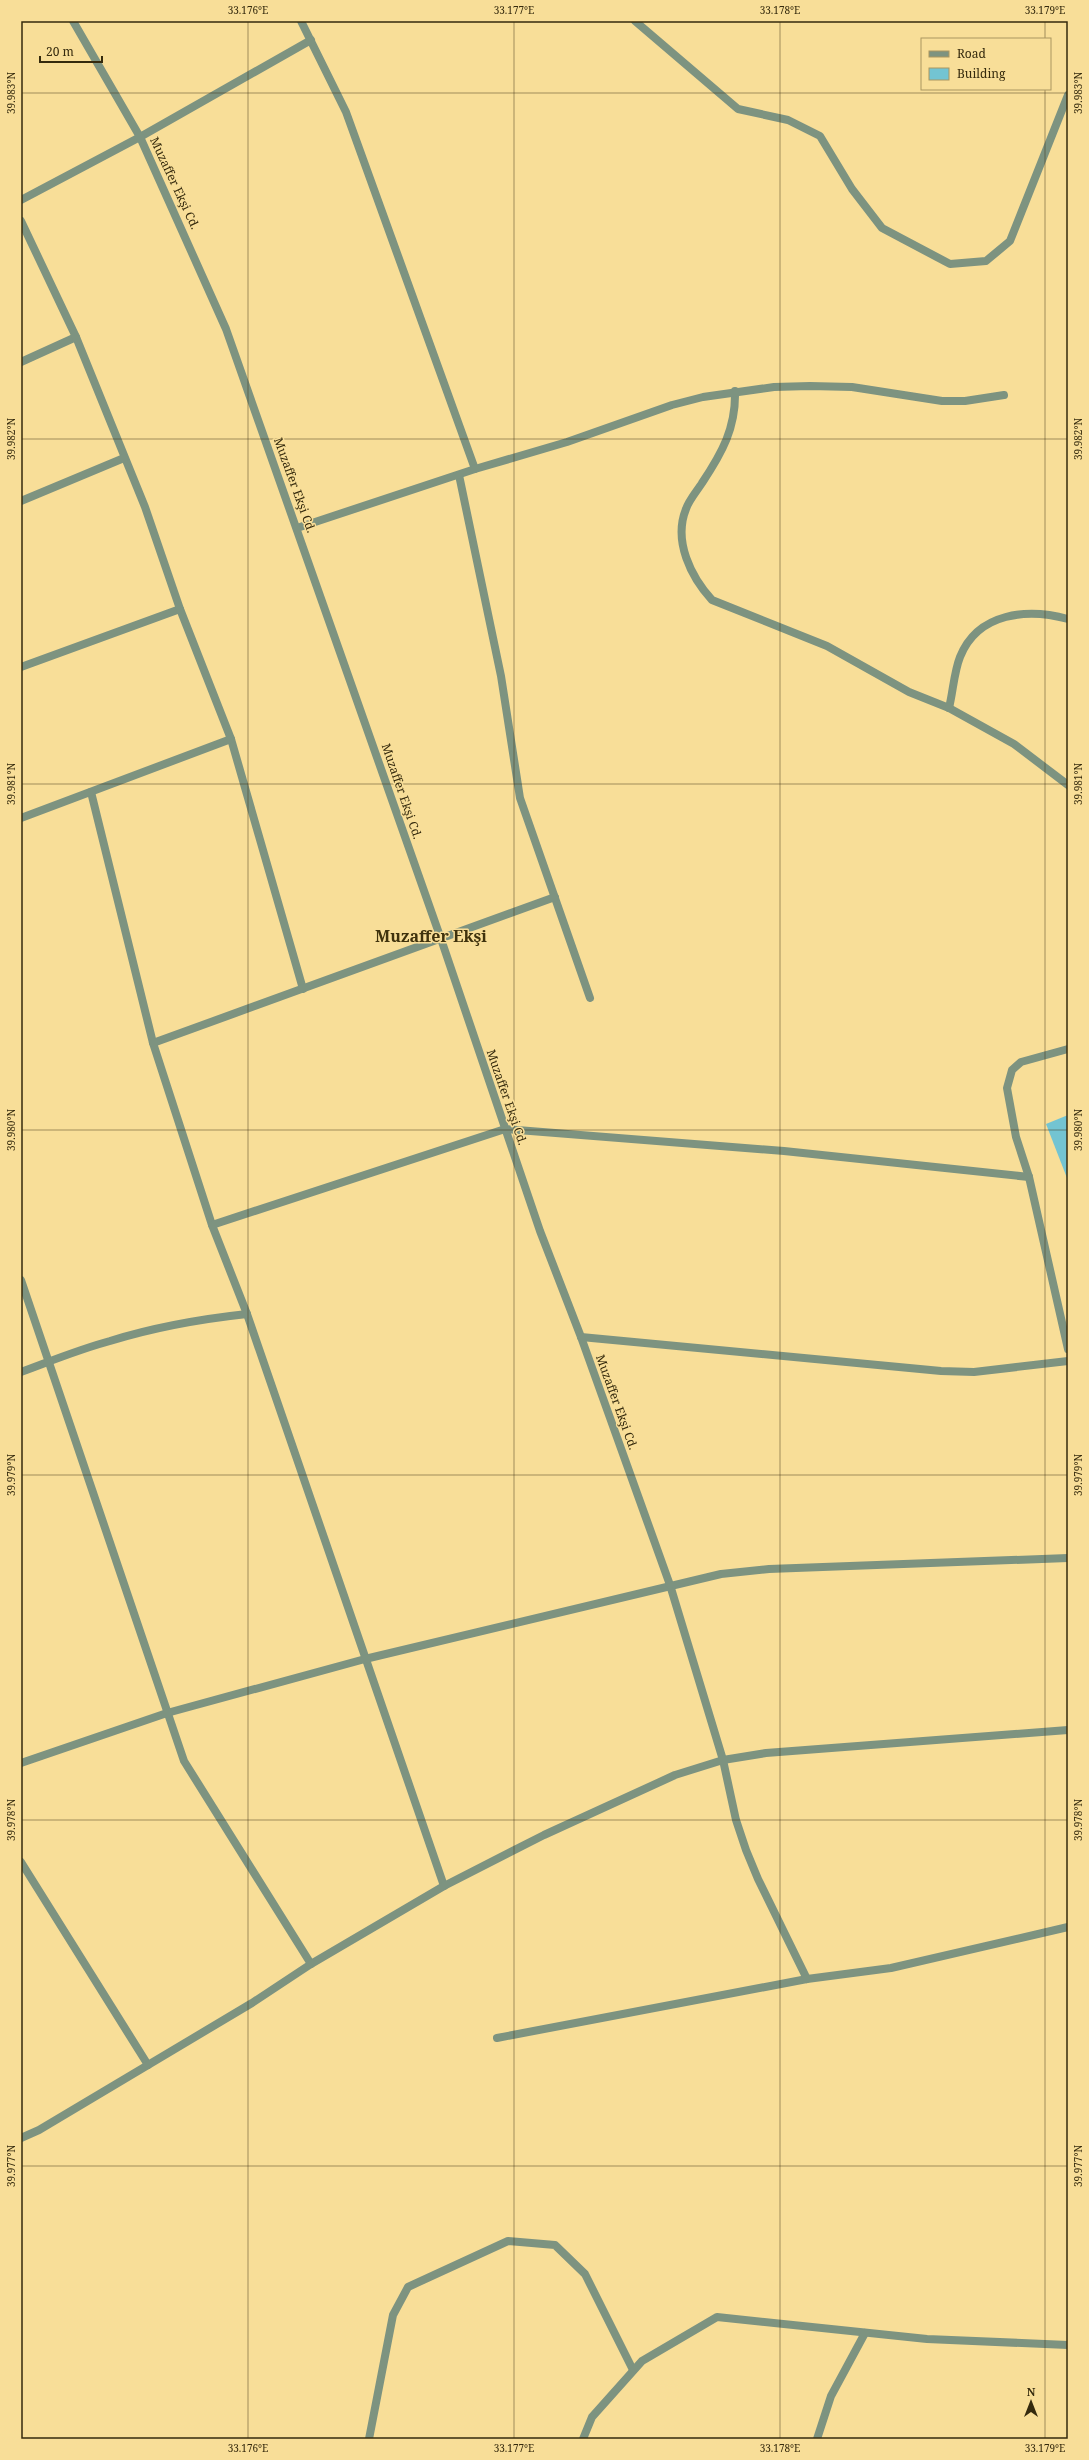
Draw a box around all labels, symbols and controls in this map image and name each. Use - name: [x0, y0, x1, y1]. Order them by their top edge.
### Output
- text: 33.176°E: [228, 3, 268, 17]
- text: 33.177°E: [494, 3, 534, 17]
- text: 33.178°E: [760, 3, 800, 17]
- text: 33.179°E: [1025, 3, 1065, 17]
- scale bar: [40, 38, 102, 64]
- legend: [921, 38, 1051, 90]
- text: 20 m: [46, 43, 74, 60]
- text: Road: [957, 45, 987, 62]
- text: Building: [957, 65, 1006, 82]
- text: 39.983°N: [4, 72, 18, 114]
- text: 39.983°N: [1071, 72, 1085, 114]
- street label: Muzaffer Ekşi Cd.: [146, 134, 204, 232]
- text: 39.982°N: [4, 418, 18, 460]
- text: 39.982°N: [1071, 418, 1085, 460]
- street label: Muzaffer Ekşi Cd.: [270, 435, 320, 535]
- street label: Muzaffer Ekşi Cd.: [378, 741, 426, 841]
- text: 39.981°N: [4, 763, 18, 805]
- text: 39.981°N: [1071, 763, 1085, 805]
- district label: Muzaffer Ekşi: [375, 925, 487, 947]
- street label: Muzaffer Ekşi Cd.: [483, 1047, 531, 1147]
- text: 39.980°N: [4, 1109, 18, 1151]
- text: 39.980°N: [1071, 1109, 1085, 1151]
- street label: Muzaffer Ekşi Cd.: [592, 1352, 642, 1452]
- text: 39.979°N: [4, 1454, 18, 1496]
- text: 39.979°N: [1071, 1454, 1085, 1496]
- text: 39.978°N: [4, 1799, 18, 1841]
- text: 39.978°N: [1071, 1799, 1085, 1841]
- text: 39.977°N: [4, 2145, 18, 2187]
- text: 39.977°N: [1071, 2145, 1085, 2187]
- north arrow: [1011, 2382, 1051, 2422]
- text: N: [1027, 2384, 1036, 2399]
- text: 33.176°E: [228, 2441, 268, 2455]
- text: 33.177°E: [494, 2441, 534, 2455]
- text: 33.178°E: [760, 2441, 800, 2455]
- text: 33.179°E: [1025, 2441, 1065, 2455]

